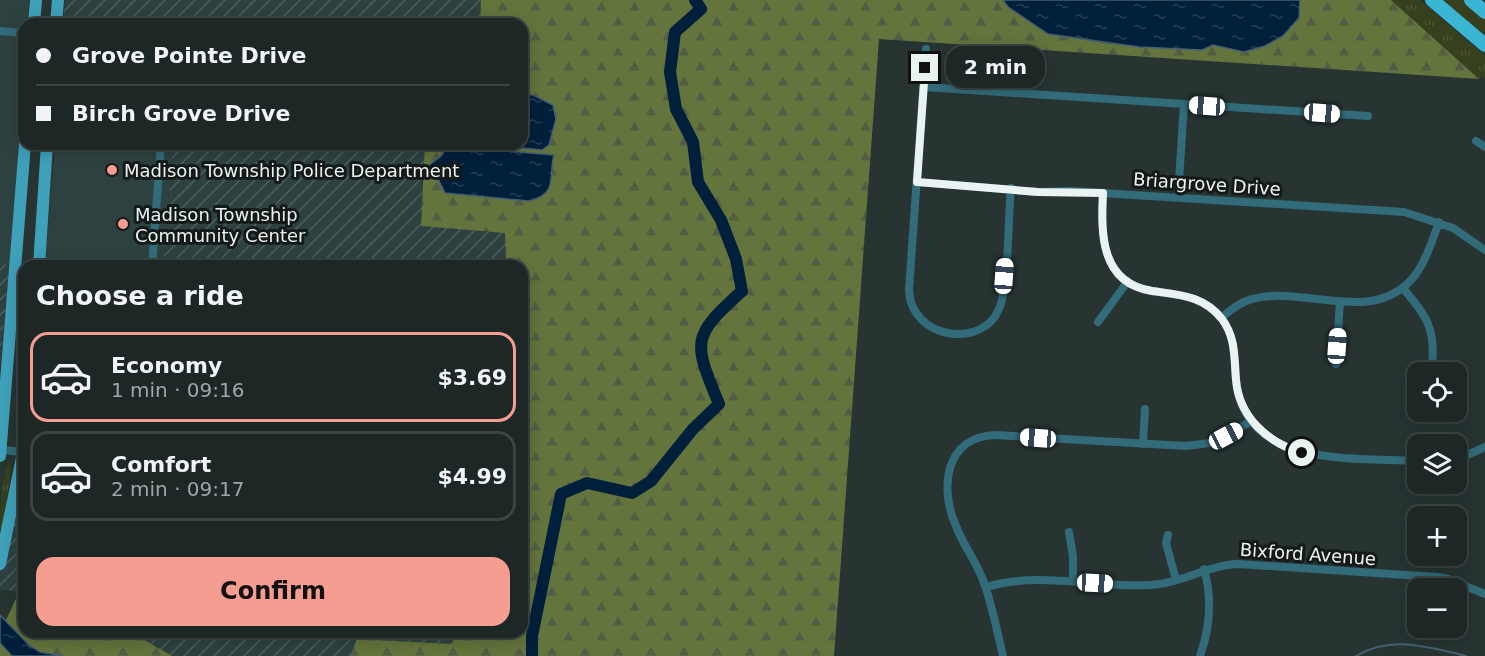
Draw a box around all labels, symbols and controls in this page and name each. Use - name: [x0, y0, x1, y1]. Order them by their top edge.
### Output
- text: Grove Pointe Drive: [72, 43, 306, 68]
- callout: 2 min: [946, 47, 1045, 89]
- route end: [911, 54, 938, 81]
- text: 2 min: [964, 55, 1027, 79]
- car: [1188, 96, 1226, 116]
- text: Birch Grove Drive: [72, 101, 290, 126]
- car: [1303, 103, 1341, 123]
- place label: Madison Township Police Department: [124, 160, 459, 181]
- marker: Madison Township Police Department: [105, 163, 119, 177]
- street label: Briargrove Drive: [1133, 168, 1281, 200]
- place label: Madison Township Community Center: [135, 204, 306, 246]
- marker: Madison Township Community Center: [116, 217, 130, 231]
- car: [994, 257, 1014, 295]
- text: Choose a ride: [36, 280, 244, 311]
- car: [1327, 327, 1347, 365]
- icon: car: [39, 350, 93, 404]
- text: Economy: [111, 353, 222, 378]
- map controls: [1407, 362, 1467, 638]
- button: locate: [1407, 362, 1467, 422]
- text: $3.69: [437, 365, 507, 390]
- text: 1 min · 09:16: [111, 378, 245, 402]
- car: [1206, 420, 1246, 452]
- car: [1019, 428, 1057, 448]
- button: layers: [1407, 434, 1467, 494]
- route start: [1288, 439, 1315, 466]
- icon: car: [39, 449, 93, 503]
- text: Comfort: [111, 452, 211, 477]
- text: $4.99: [437, 464, 507, 489]
- text: 2 min · 09:17: [111, 477, 245, 501]
- button: +: [1407, 506, 1467, 566]
- street label: Bixford Avenue: [1239, 539, 1377, 569]
- button: Confirm: [36, 557, 510, 626]
- car: [1077, 573, 1113, 593]
- button: −: [1407, 578, 1467, 638]

